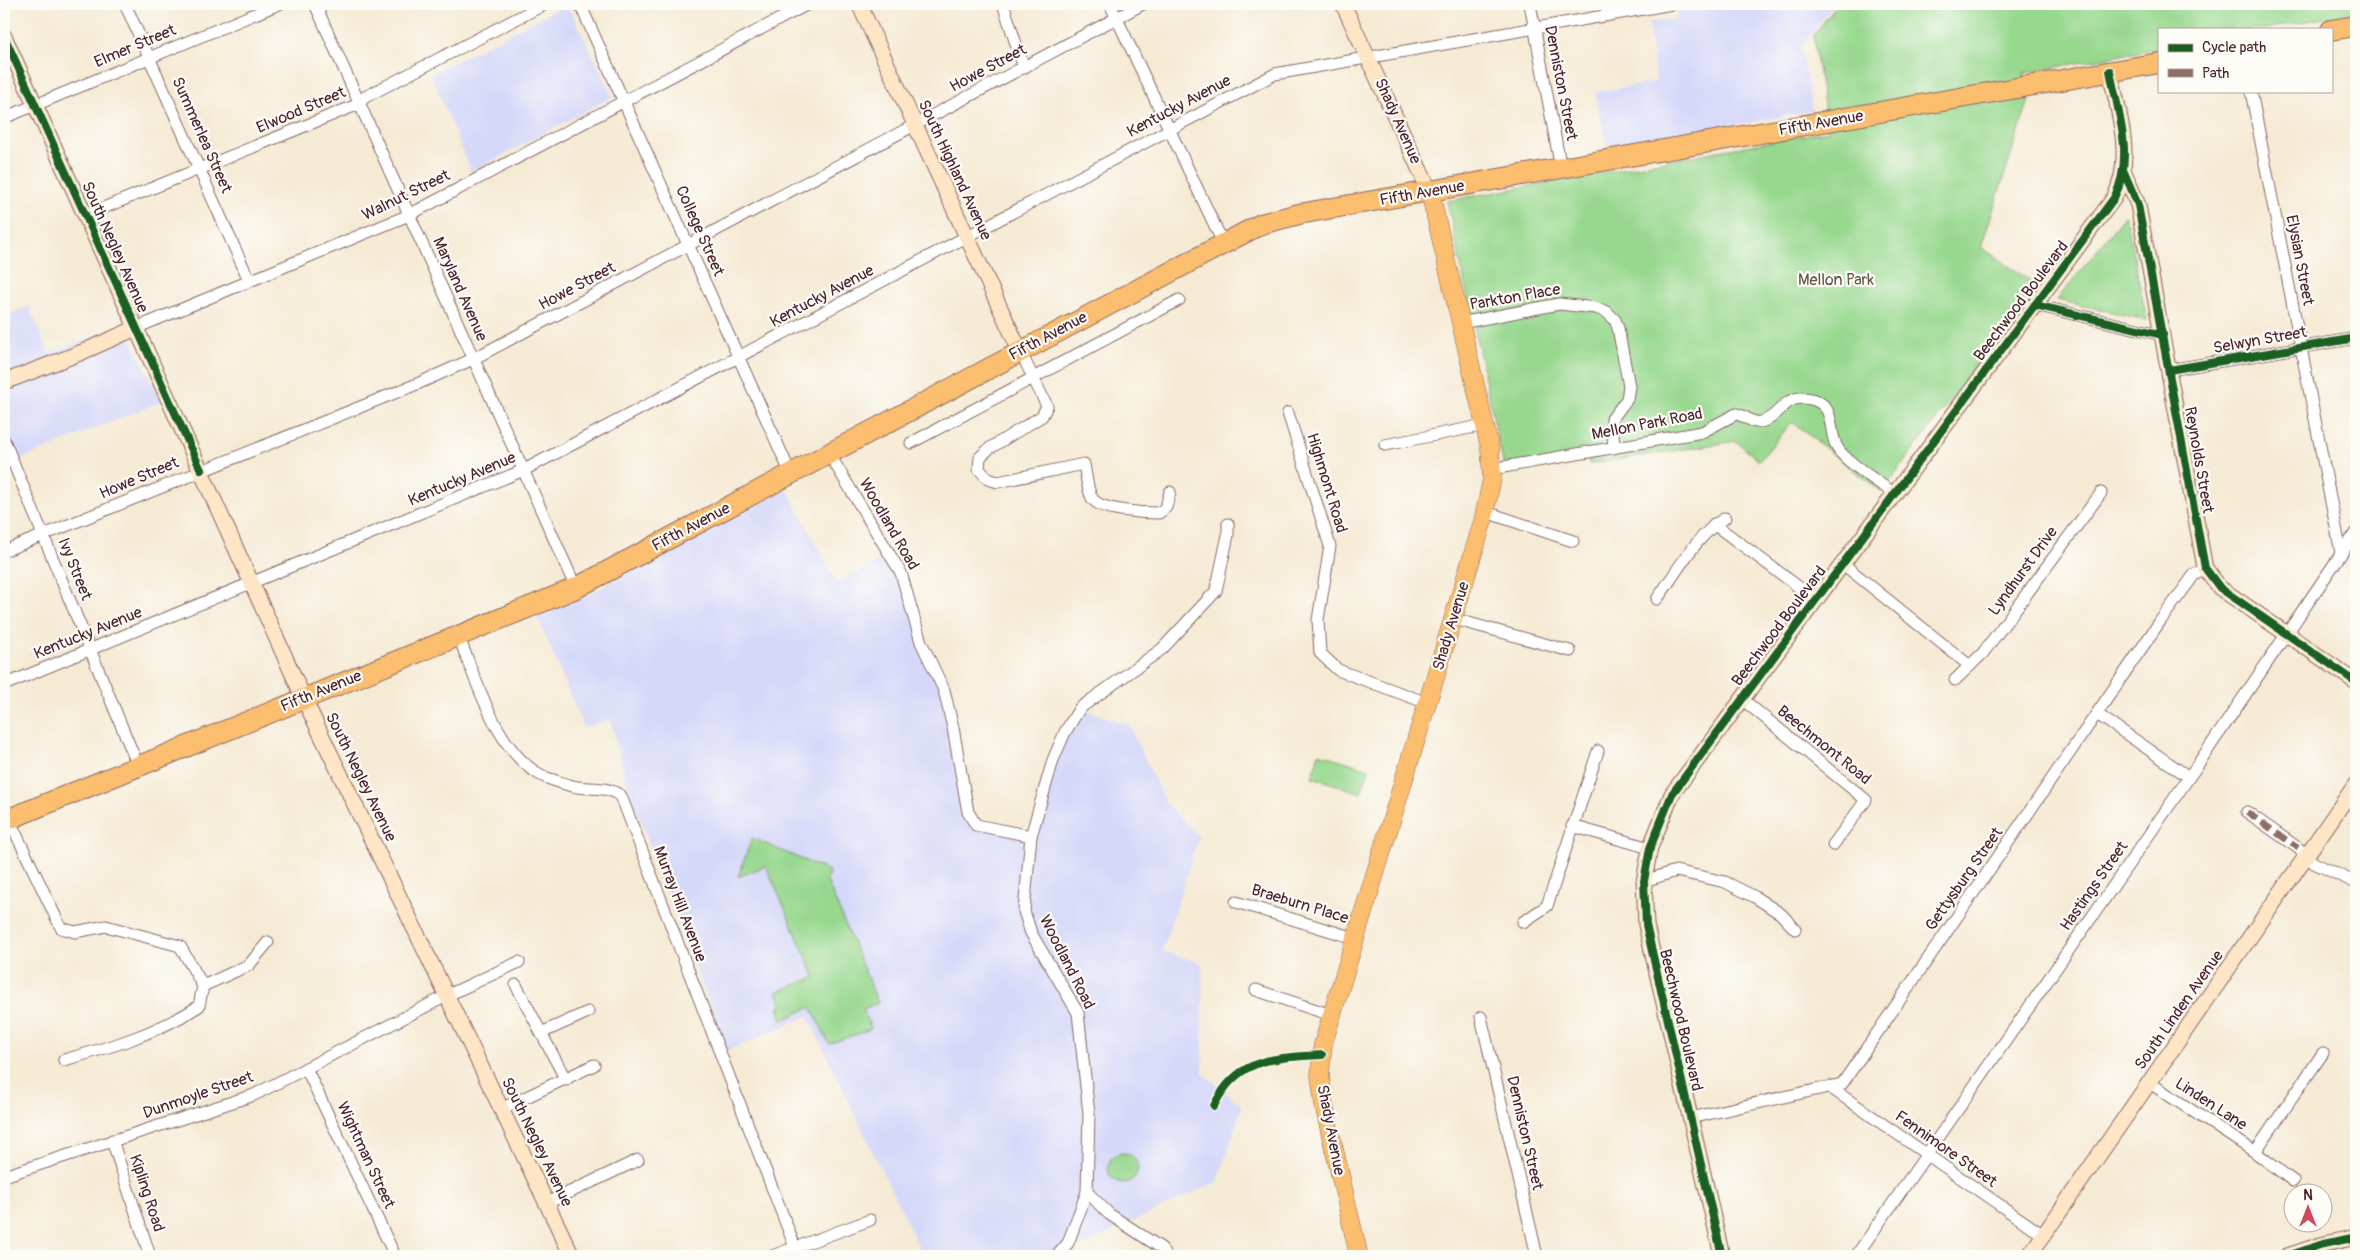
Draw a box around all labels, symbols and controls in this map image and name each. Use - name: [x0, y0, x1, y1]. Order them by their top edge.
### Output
- street label: Elmer Street: [91, 20, 179, 72]
- street label: Denniston Street: [1540, 24, 1582, 143]
- legend: [2158, 28, 2332, 92]
- text: Cycle path: [2202, 38, 2266, 57]
- street label: Howe Street: [946, 39, 1030, 97]
- text: Path: [2202, 64, 2229, 83]
- street label: Kentucky Avenue: [1124, 70, 1235, 142]
- street label: Summerlea Street: [167, 74, 237, 197]
- street label: Shady Avenue: [1370, 75, 1426, 167]
- street label: Elwood Street: [253, 82, 349, 138]
- street label: South Highland Avenue: [914, 97, 996, 243]
- street label: Fifth Avenue: [1777, 106, 1865, 140]
- street label: Walnut Street: [359, 165, 454, 225]
- street label: Fifth Avenue: [1378, 176, 1466, 210]
- street label: South Negley Avenue: [77, 178, 153, 316]
- street label: College Street: [671, 183, 729, 280]
- street label: Elysian Street: [2281, 213, 2319, 308]
- street label: Maryland Avenue: [428, 234, 492, 344]
- street label: Beechwood Boulevard: [1969, 237, 2073, 365]
- street label: Howe Street: [535, 257, 619, 315]
- street label: Kentucky Avenue: [767, 260, 878, 332]
- park label: Mellon Park: [1798, 270, 1874, 290]
- street label: Parkton Place: [1468, 279, 1562, 315]
- street label: Fifth Avenue: [1006, 307, 1091, 365]
- street label: Selwyn Street: [2212, 322, 2309, 358]
- street label: Mellon Park Road: [1590, 403, 1704, 445]
- street label: Reynolds Street: [2180, 405, 2218, 515]
- street label: Highmont Road: [1302, 431, 1352, 535]
- street label: Kentucky Avenue: [405, 447, 519, 511]
- street label: Howe Street: [96, 452, 182, 504]
- street label: Woodland Road: [855, 474, 923, 574]
- street label: Fifth Avenue: [649, 498, 734, 556]
- street label: Lyndhurst Drive: [1984, 522, 2062, 619]
- street label: Ivy Street: [53, 535, 97, 604]
- street label: Beechwood Boulevard: [1727, 562, 1831, 690]
- street label: Shady Avenue: [1428, 579, 1474, 673]
- street label: Kentucky Avenue: [31, 602, 145, 664]
- street label: Fifth Avenue: [278, 666, 365, 716]
- street label: Beechmont Road: [1773, 701, 1875, 789]
- street label: South Negley Avenue: [321, 709, 401, 845]
- street label: Gettysburg Street: [1921, 823, 2007, 935]
- street label: Hastings Street: [2056, 837, 2133, 935]
- street label: Murray Hill Avenue: [649, 843, 711, 965]
- street label: Braeburn Place: [1249, 880, 1351, 928]
- street label: Woodland Road: [1035, 912, 1099, 1012]
- street label: South Linden Avenue: [2130, 946, 2228, 1074]
- street label: Beechwood Boulevard: [1655, 947, 1707, 1093]
- street label: Dunmoyle Street: [140, 1067, 256, 1123]
- street label: Linden Lane: [2171, 1073, 2251, 1135]
- street label: South Negley Avenue: [497, 1074, 577, 1210]
- street label: Denniston Street: [1502, 1074, 1548, 1193]
- street label: Shady Avenue: [1312, 1083, 1350, 1177]
- street label: Wightman Street: [332, 1098, 400, 1212]
- street label: Fennimore Street: [1891, 1106, 2001, 1192]
- street label: Kipling Road: [125, 1152, 169, 1234]
- north arrow: [2282, 1182, 2332, 1232]
- text: N: [2303, 1187, 2313, 1204]

